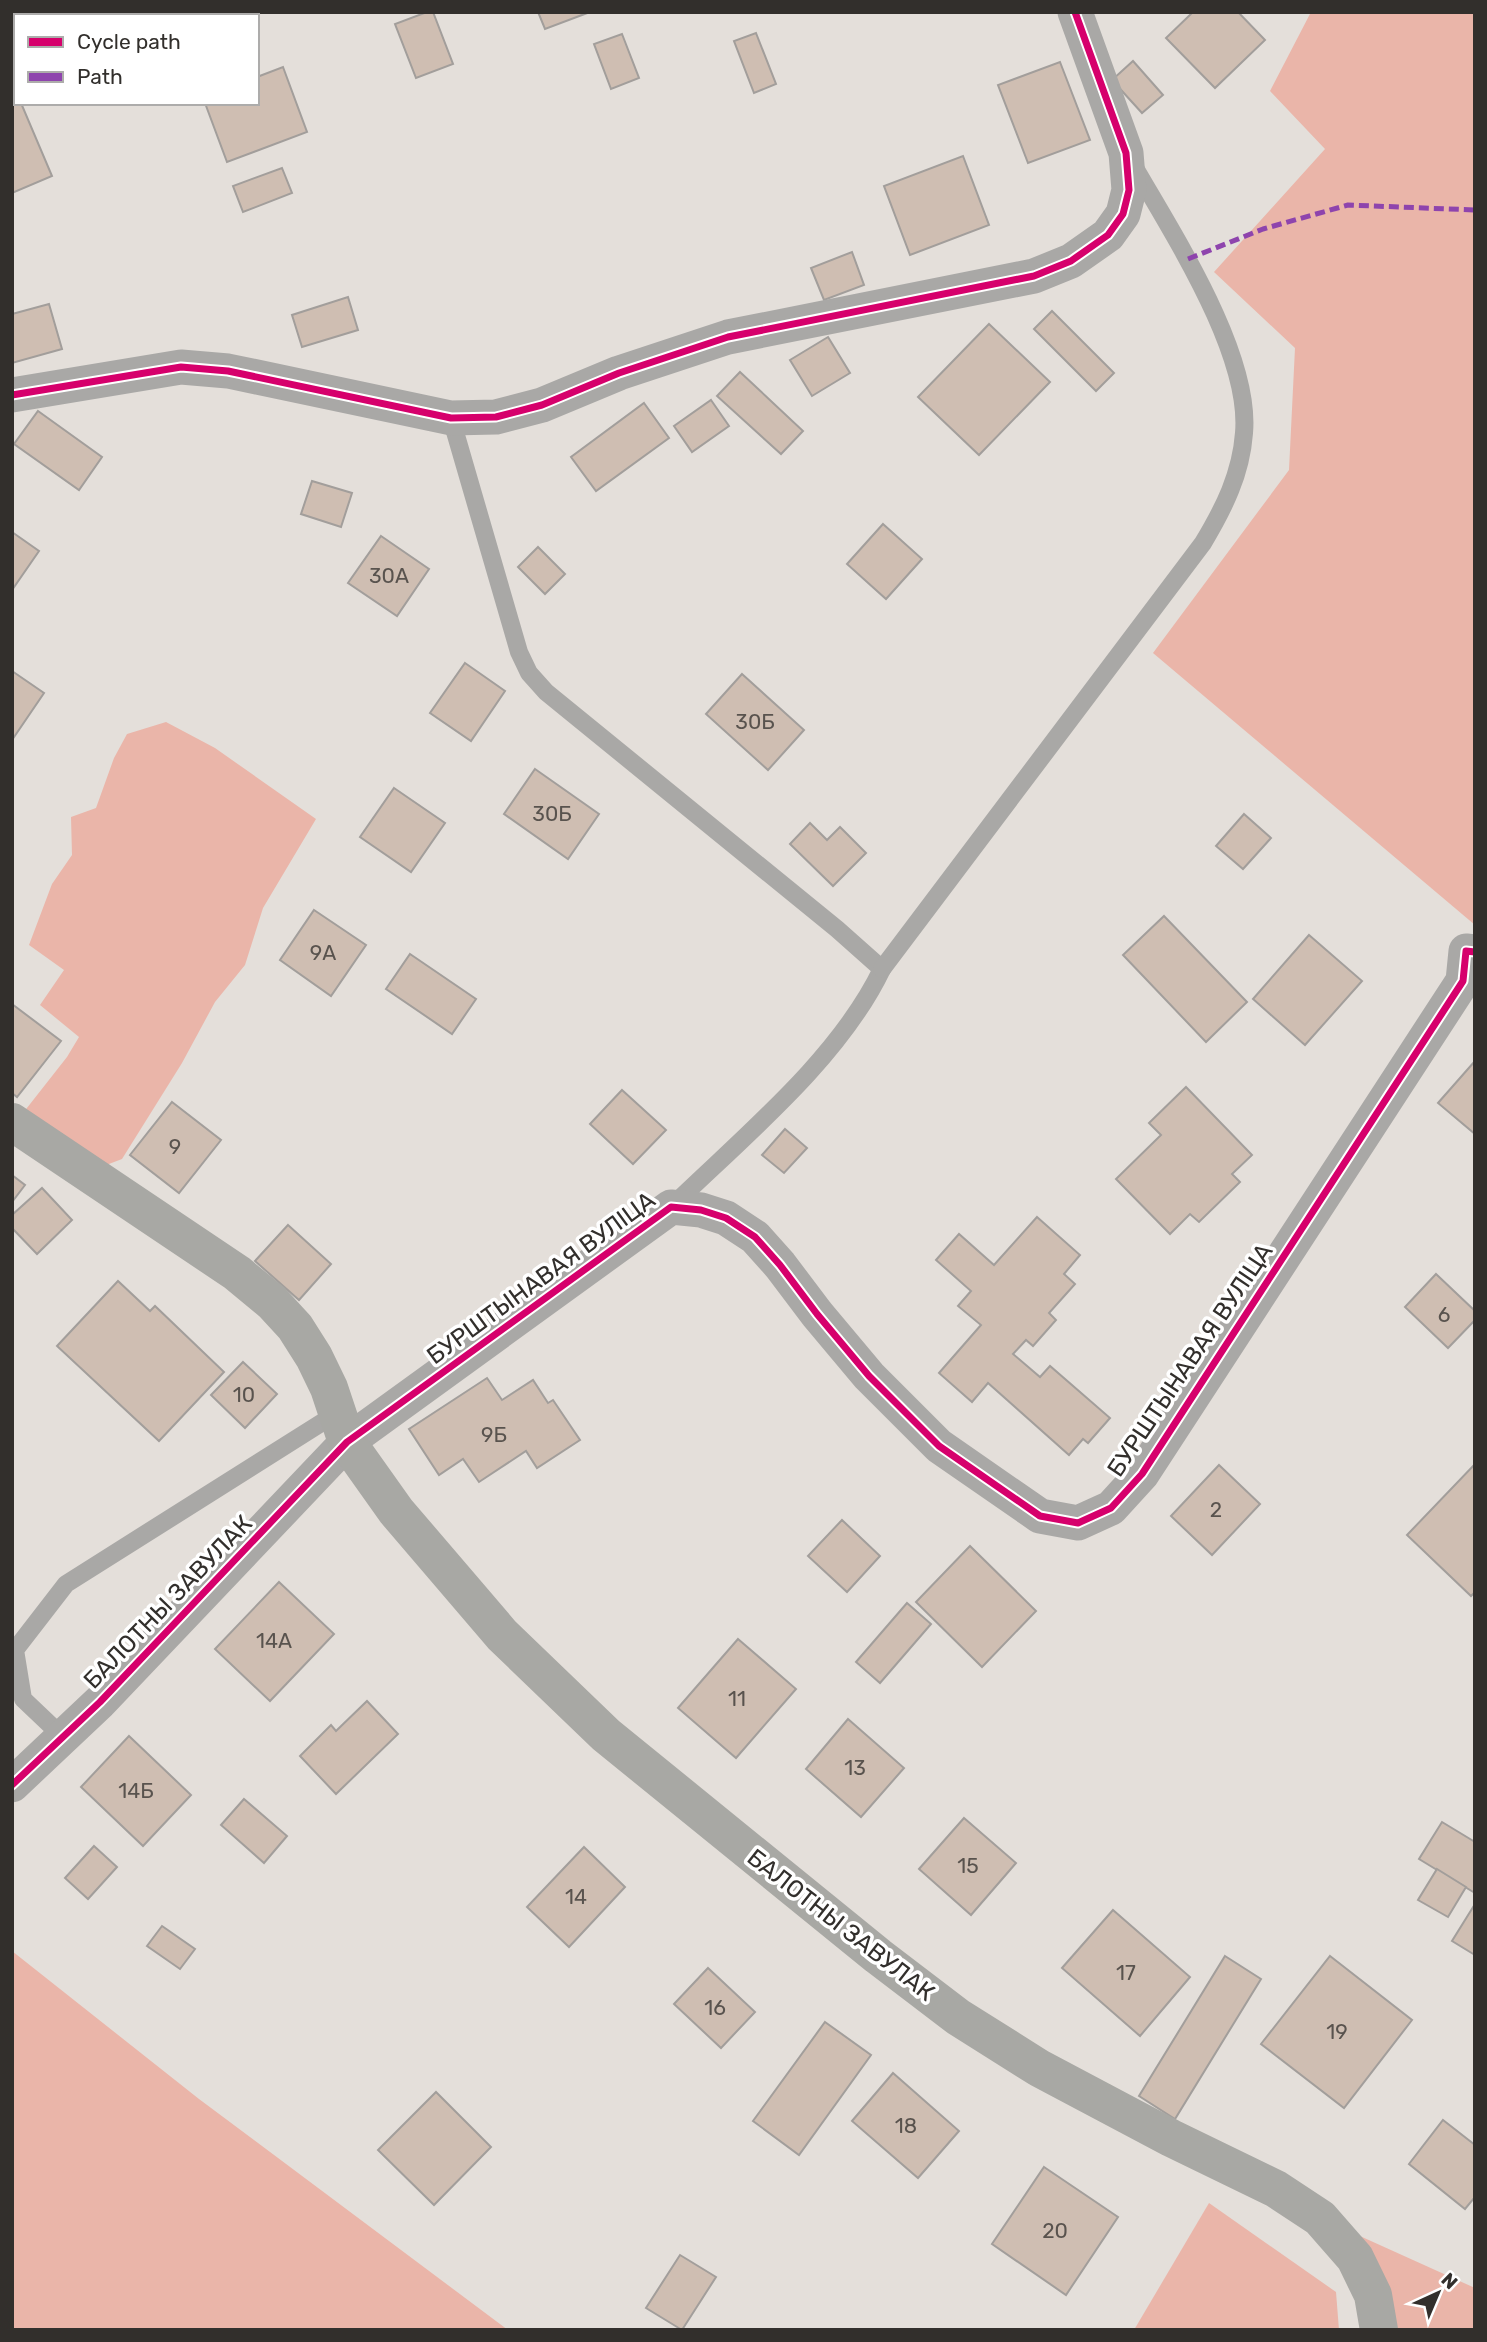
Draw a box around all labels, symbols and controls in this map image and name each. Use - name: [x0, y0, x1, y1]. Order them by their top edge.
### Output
- legend: [14, 14, 259, 105]
- text: Cycle path: [77, 29, 181, 54]
- text: Path: [77, 64, 123, 89]
- house number: 30А: [369, 563, 409, 588]
- house number: 30Б: [735, 709, 775, 734]
- house number: 30Б: [532, 801, 572, 826]
- house number: 9А: [310, 940, 336, 965]
- house number: 9: [169, 1134, 181, 1159]
- street label: БУРШТЫНАВАЯ ВУЛІЦА: [421, 1186, 661, 1370]
- street label: БУРШТЫНАВАЯ ВУЛІЦА: [1101, 1238, 1279, 1482]
- house number: 6: [1438, 1302, 1450, 1327]
- house number: 10: [233, 1382, 255, 1407]
- house number: 9Б: [481, 1422, 507, 1447]
- house number: 2: [1210, 1497, 1222, 1522]
- street label: БАЛОТНЫ ЗАВУЛАК: [78, 1510, 258, 1694]
- house number: 14А: [256, 1628, 292, 1653]
- house number: 11: [728, 1686, 746, 1711]
- house number: 13: [844, 1755, 866, 1780]
- house number: 14Б: [118, 1778, 154, 1803]
- street label: БАЛОТНЫ ЗАВУЛАК: [742, 1843, 940, 2007]
- house number: 15: [957, 1853, 979, 1878]
- house number: 14: [565, 1884, 587, 1909]
- house number: 17: [1116, 1960, 1136, 1985]
- house number: 16: [704, 1995, 726, 2020]
- house number: 19: [1326, 2019, 1348, 2044]
- house number: 18: [895, 2113, 917, 2138]
- house number: 20: [1042, 2218, 1068, 2243]
- north arrow: [1403, 2258, 1473, 2328]
- text: N: [1437, 2268, 1462, 2294]

